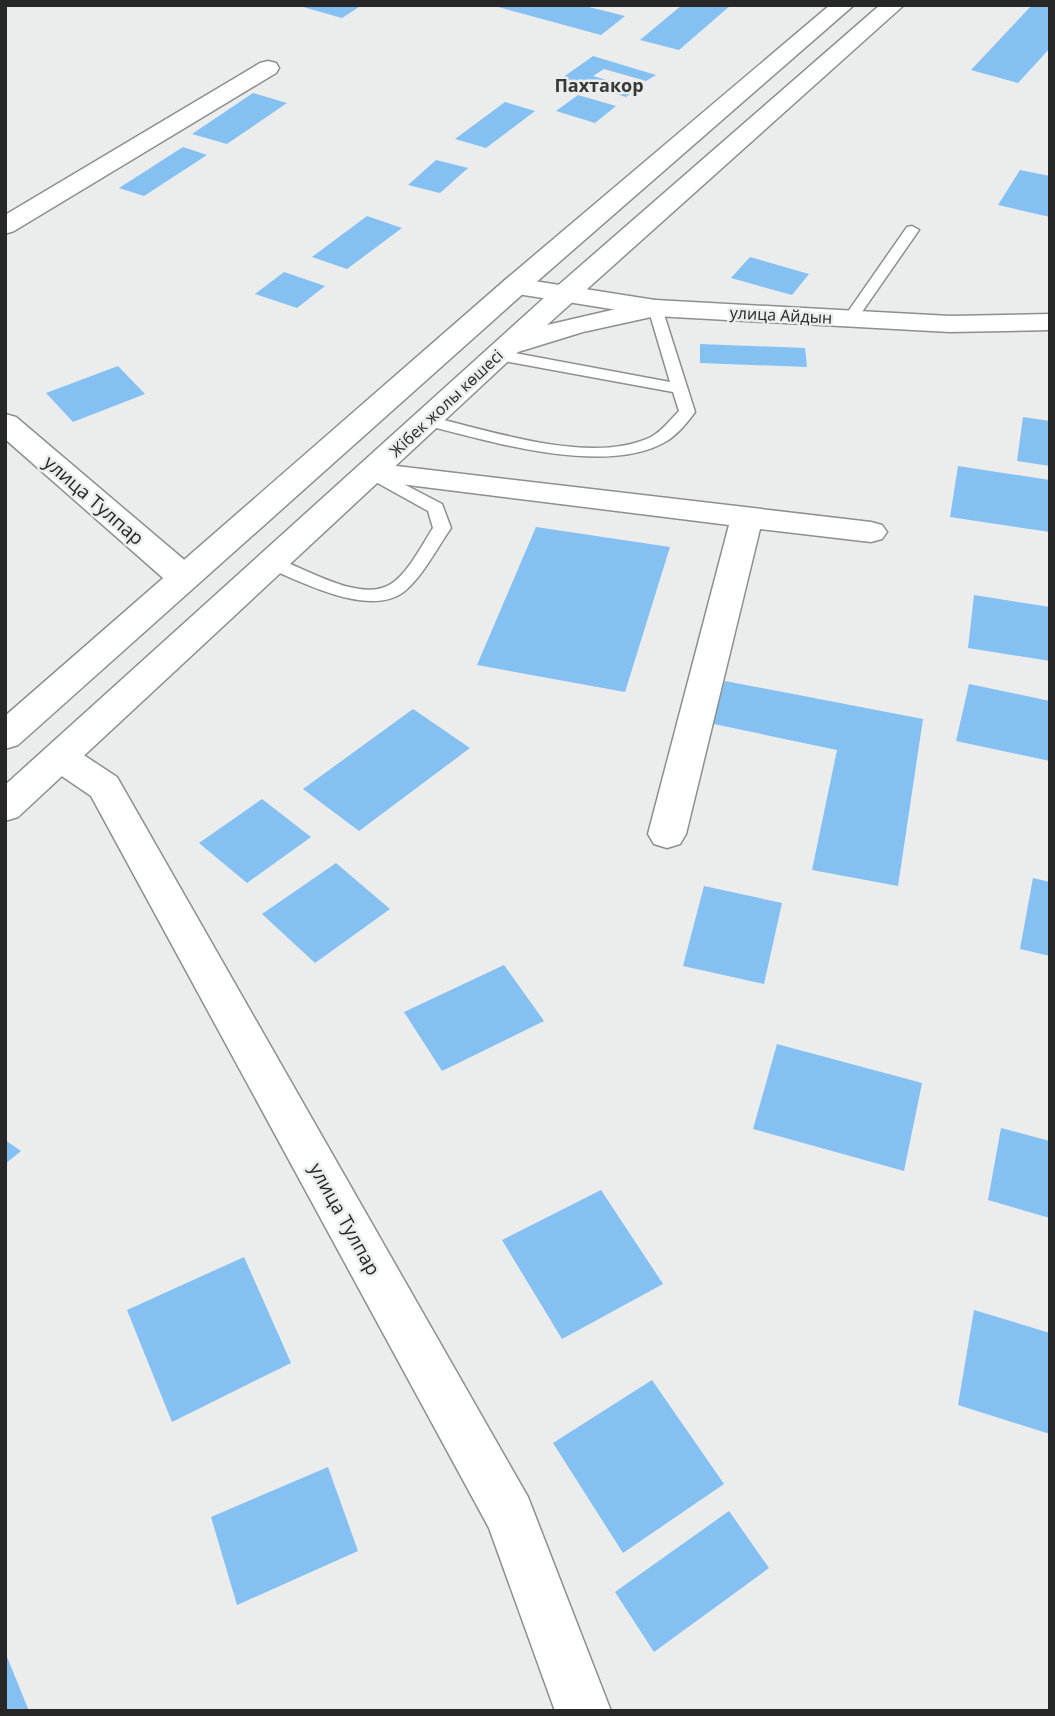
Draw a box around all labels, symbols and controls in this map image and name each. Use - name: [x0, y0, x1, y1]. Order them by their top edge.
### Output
- district label: Пахтакор: [554, 73, 644, 97]
- street label: улица Айдын: [729, 301, 833, 329]
- street label: Жібек жолы көшесі: [384, 344, 508, 462]
- street label: улица Тулпар: [38, 449, 150, 551]
- street label: улица Тулпар: [303, 1158, 387, 1280]

